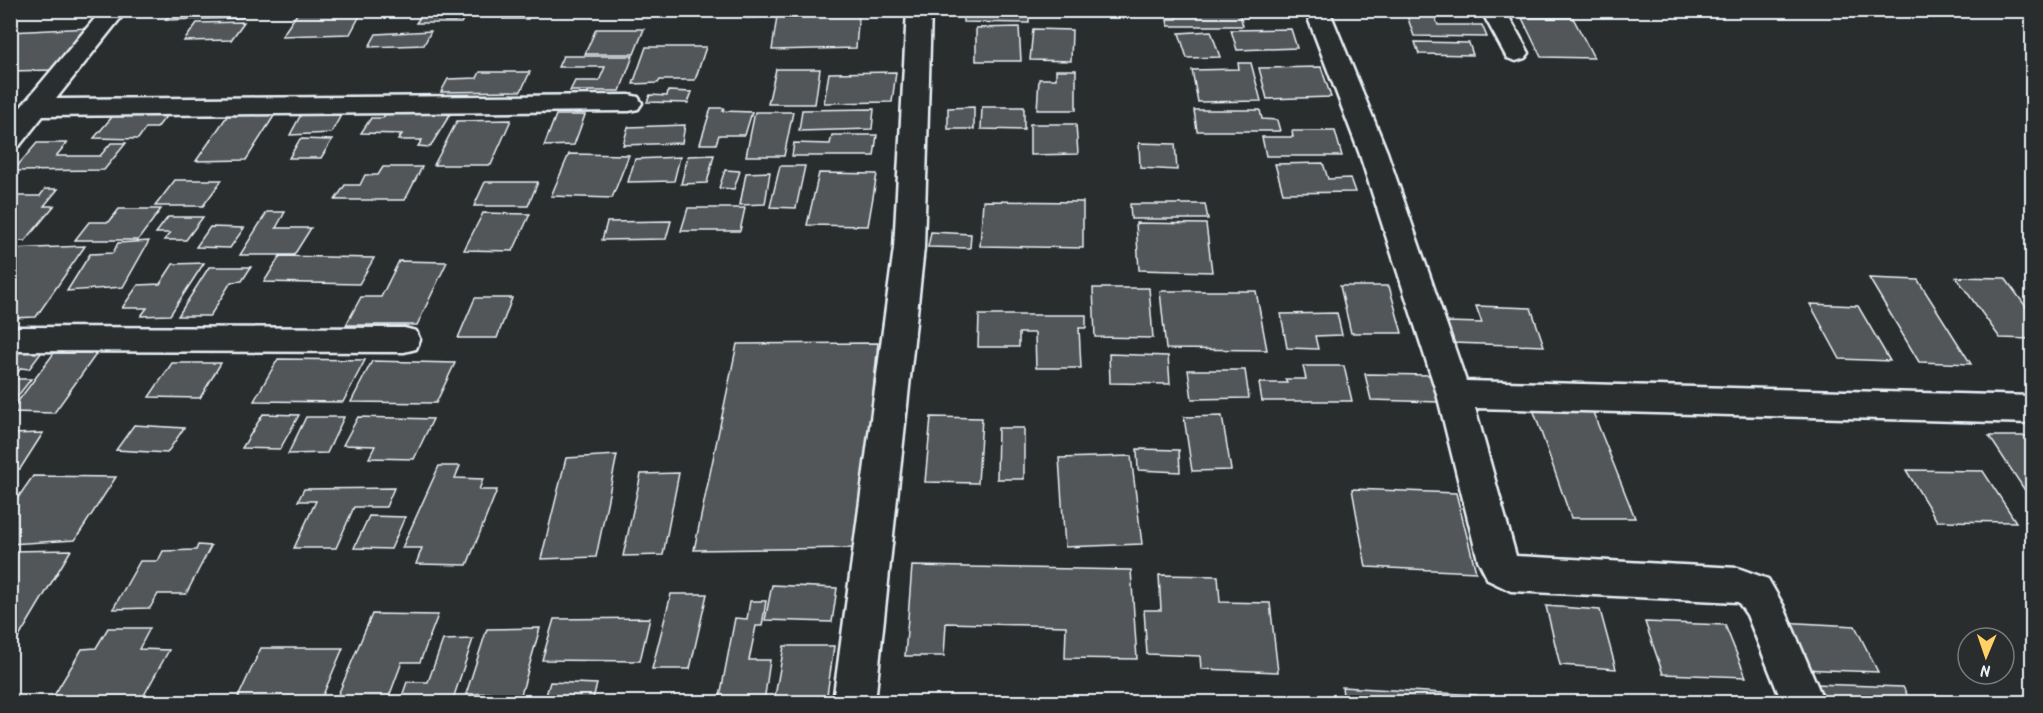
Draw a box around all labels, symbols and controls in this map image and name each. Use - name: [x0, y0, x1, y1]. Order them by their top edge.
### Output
- north arrow: [1956, 626, 2016, 686]
- text: N: [1980, 657, 1991, 682]

